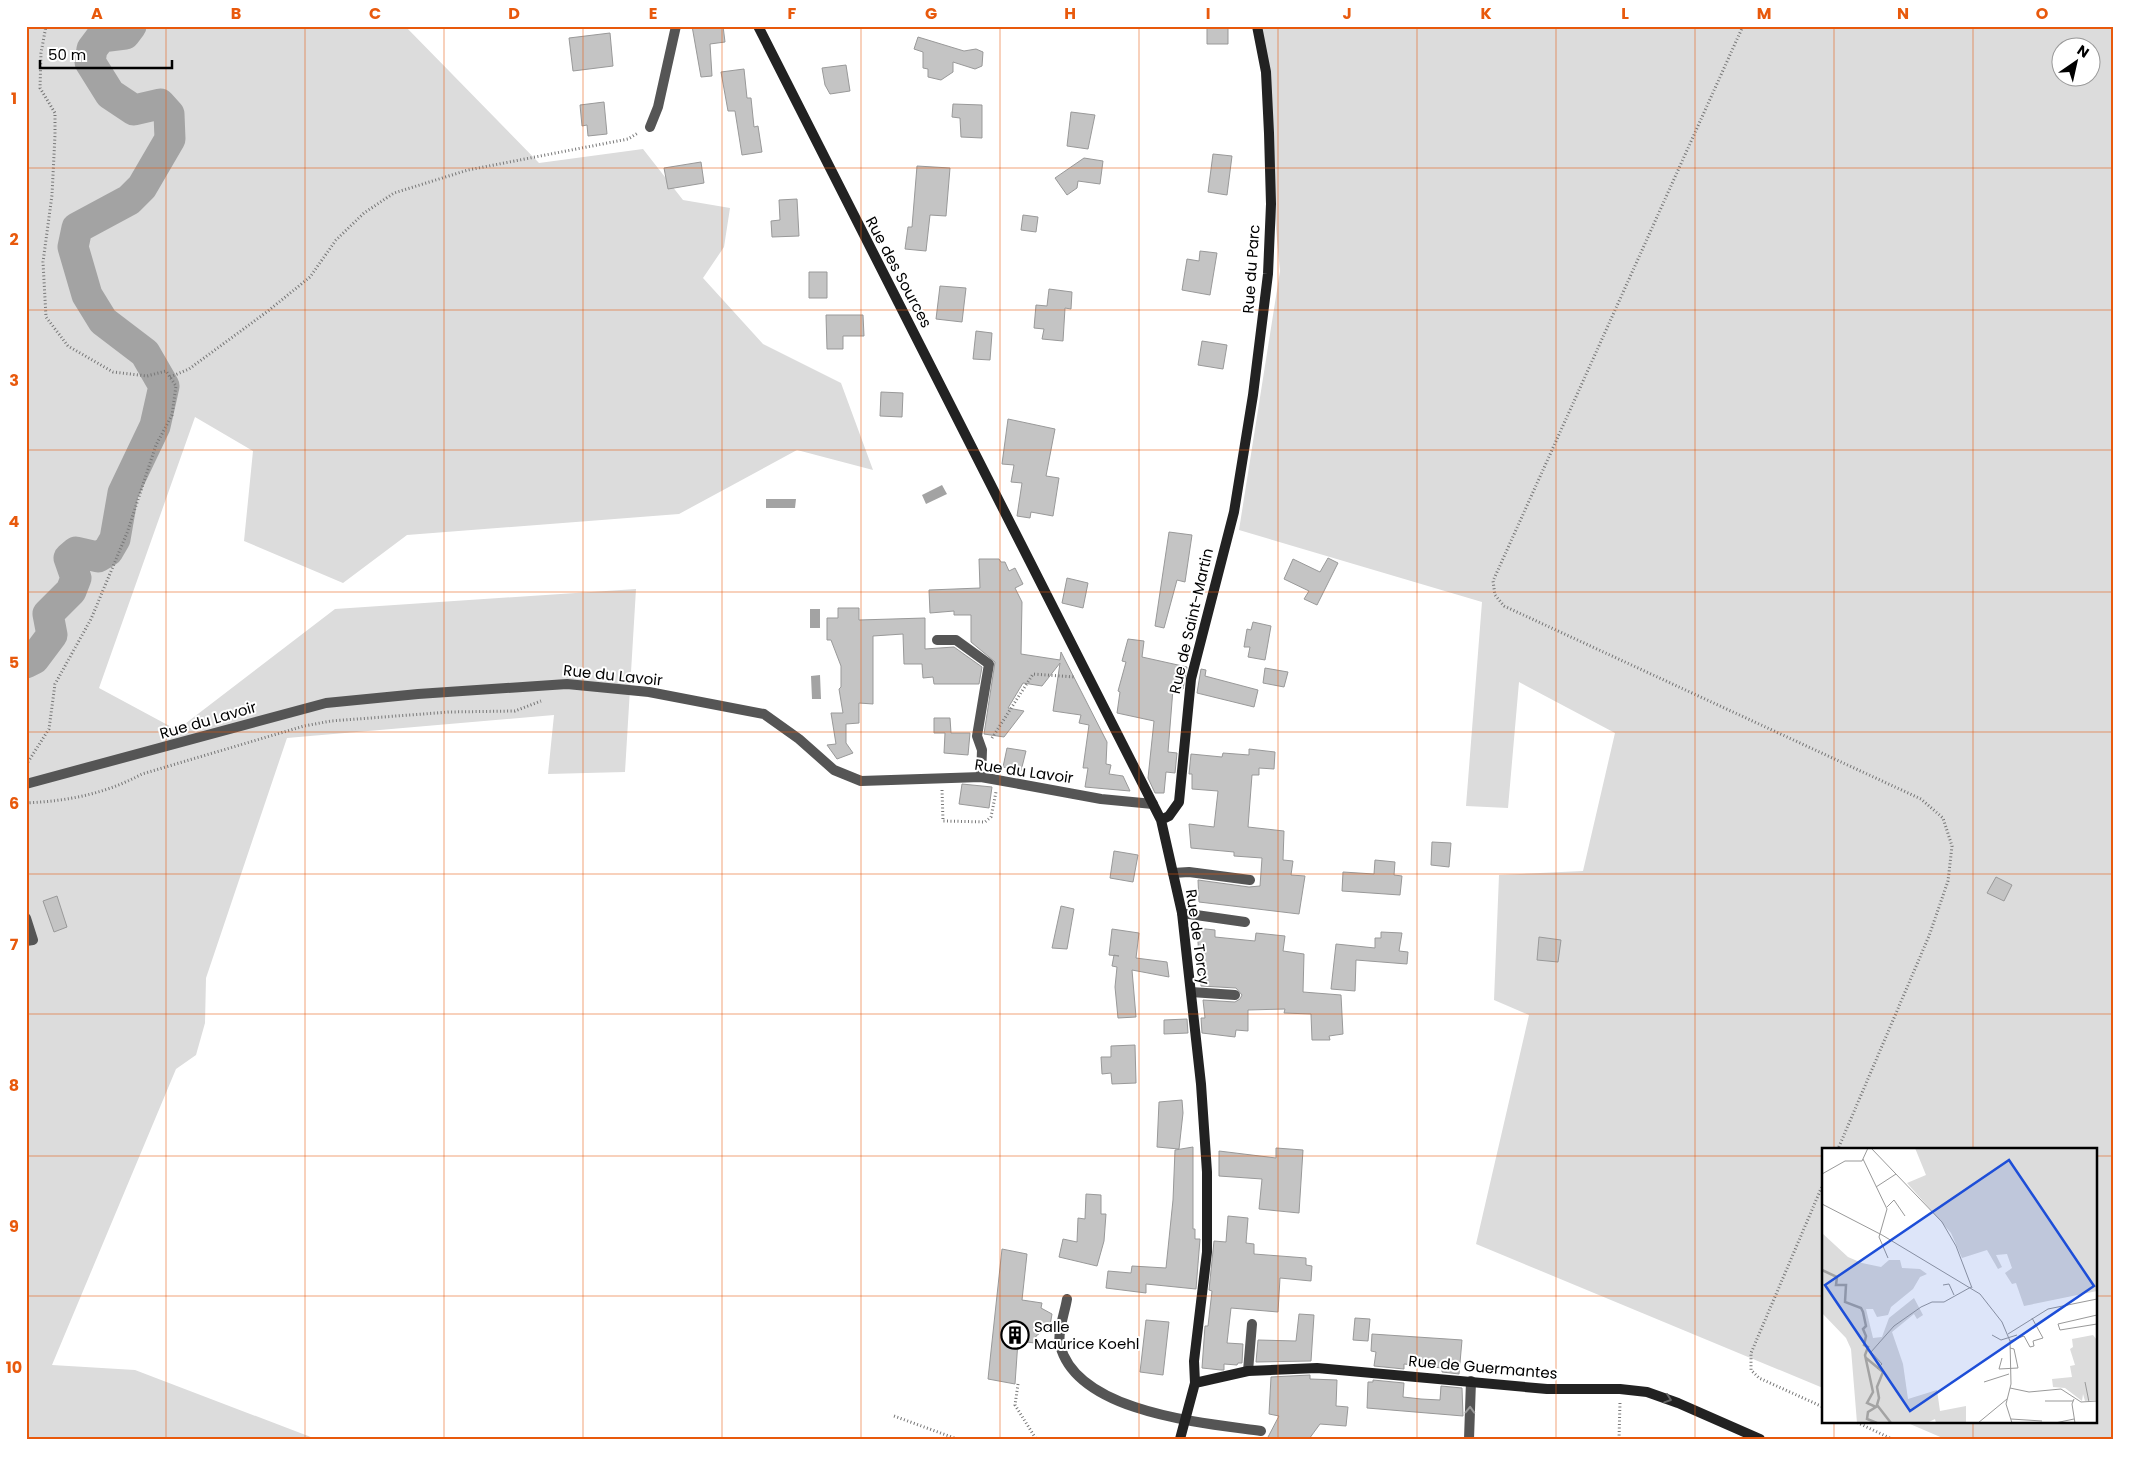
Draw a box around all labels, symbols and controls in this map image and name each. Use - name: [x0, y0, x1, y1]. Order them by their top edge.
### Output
- text: A: [91, 2, 103, 25]
- text: B: [231, 2, 241, 25]
- text: C: [369, 2, 381, 25]
- text: D: [508, 2, 520, 25]
- text: E: [649, 2, 657, 25]
- text: F: [788, 2, 797, 25]
- text: G: [925, 2, 937, 25]
- text: H: [1064, 2, 1076, 25]
- text: I: [1206, 2, 1210, 25]
- text: J: [1342, 2, 1352, 25]
- text: K: [1480, 2, 1492, 25]
- text: L: [1621, 2, 1629, 25]
- text: M: [1757, 2, 1771, 25]
- text: N: [1897, 2, 1909, 25]
- text: O: [2036, 2, 2049, 25]
- scale bar: [40, 38, 172, 70]
- north arrow: [2052, 38, 2102, 88]
- text: N: [2073, 40, 2093, 62]
- text: 50 m: [48, 44, 86, 65]
- text: 1: [11, 87, 17, 110]
- street label: Rue des Sources: [861, 213, 937, 331]
- street label: Rue du Parc: [1237, 224, 1265, 314]
- text: 2: [9, 228, 19, 251]
- text: 3: [9, 369, 19, 392]
- text: 4: [9, 510, 20, 533]
- street label: Rue de Saint-Martin: [1164, 546, 1218, 696]
- text: 5: [9, 651, 19, 674]
- street label: Rue du Lavoir: [562, 659, 664, 691]
- street label: Rue du Lavoir: [157, 696, 259, 744]
- street label: Rue du Lavoir: [973, 754, 1075, 788]
- text: 6: [9, 792, 19, 815]
- street label: Rue de Torcy: [1181, 888, 1215, 987]
- text: 7: [10, 933, 19, 956]
- text: 8: [9, 1074, 19, 1097]
- inset map: [1822, 1148, 2096, 1422]
- text: 9: [9, 1215, 19, 1238]
- place label: Salle Maurice Koehl: [1034, 1316, 1140, 1354]
- building icon: Salle Maurice Koehl: [1000, 1320, 1030, 1350]
- street label: Rue de Guermantes: [1408, 1350, 1559, 1384]
- text: 10: [6, 1356, 22, 1379]
- one-way arrow: [1663, 1394, 1671, 1404]
- one-way arrow: [1465, 1406, 1476, 1414]

